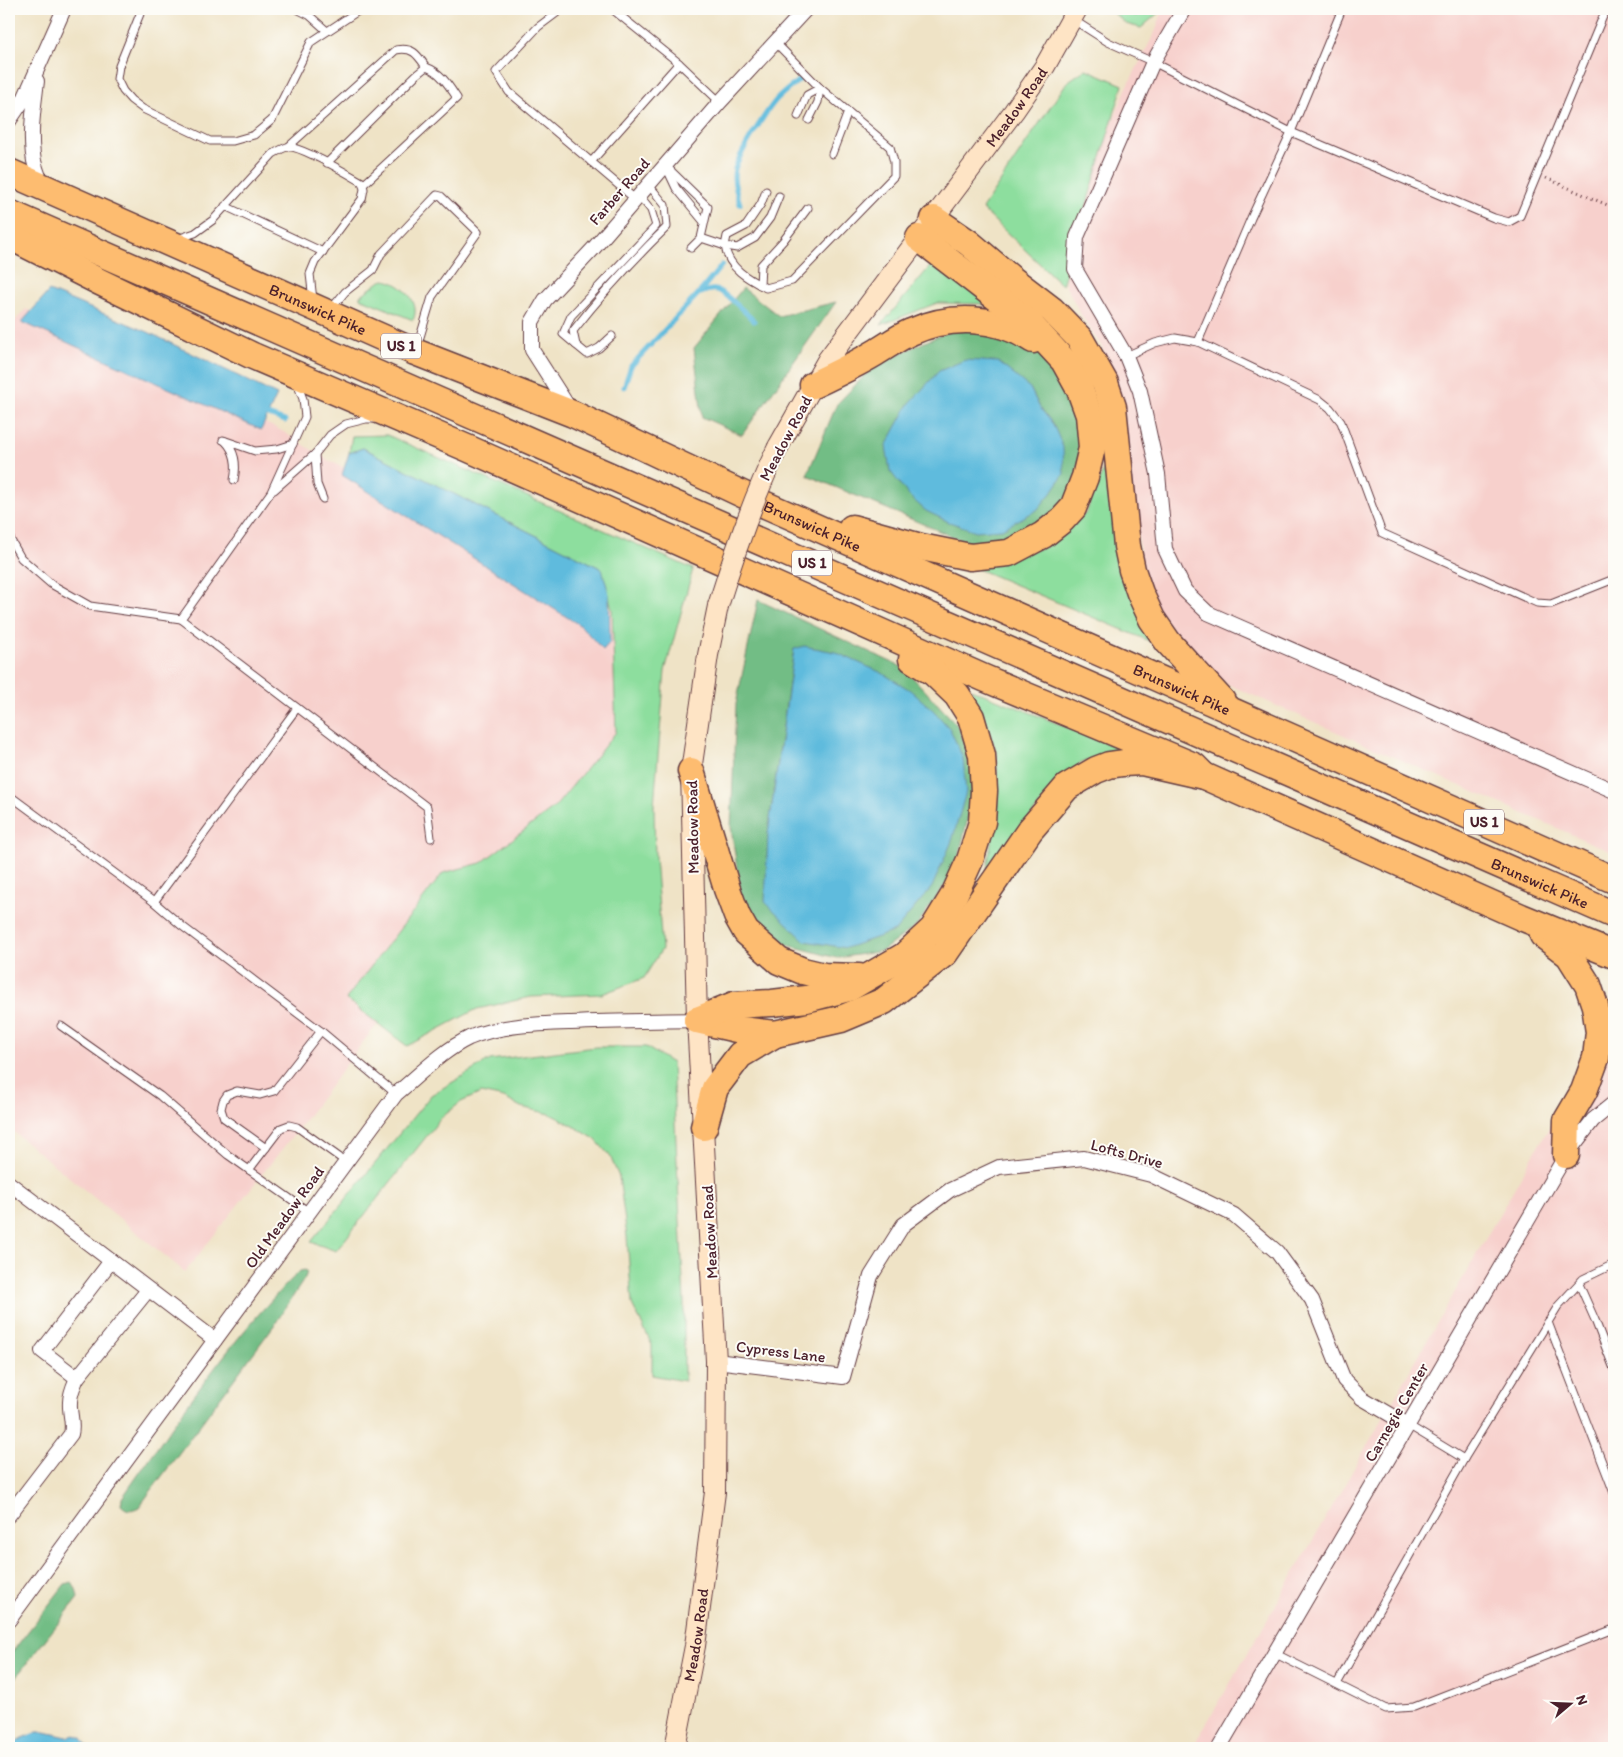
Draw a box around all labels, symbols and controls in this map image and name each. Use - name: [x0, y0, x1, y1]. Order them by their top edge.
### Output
- street label: Meadow Road: [981, 63, 1052, 151]
- street label: Farber Road: [585, 154, 654, 229]
- street label: Brunswick Pike: [266, 280, 369, 339]
- road number: US 1: [381, 334, 421, 358]
- street label: Meadow Road: [755, 392, 816, 484]
- street label: Brunswick Pike: [761, 496, 864, 556]
- road number: US 1: [792, 550, 832, 576]
- street label: Brunswick Pike: [1130, 660, 1233, 719]
- street label: Meadow Road: [682, 780, 703, 874]
- road number: US 1: [1464, 810, 1504, 834]
- street label: Brunswick Pike: [1488, 853, 1591, 913]
- street label: Lofts Drive: [1089, 1135, 1165, 1172]
- street label: Old Meadow Road: [241, 1162, 328, 1272]
- street label: Meadow Road: [698, 1184, 721, 1279]
- street label: Cypress Lane: [735, 1337, 827, 1366]
- street label: Carnegie Center: [1360, 1359, 1433, 1465]
- street label: Meadow Road: [679, 1587, 712, 1683]
- north arrow: [1546, 1680, 1596, 1730]
- text: N: [1572, 1693, 1591, 1707]

